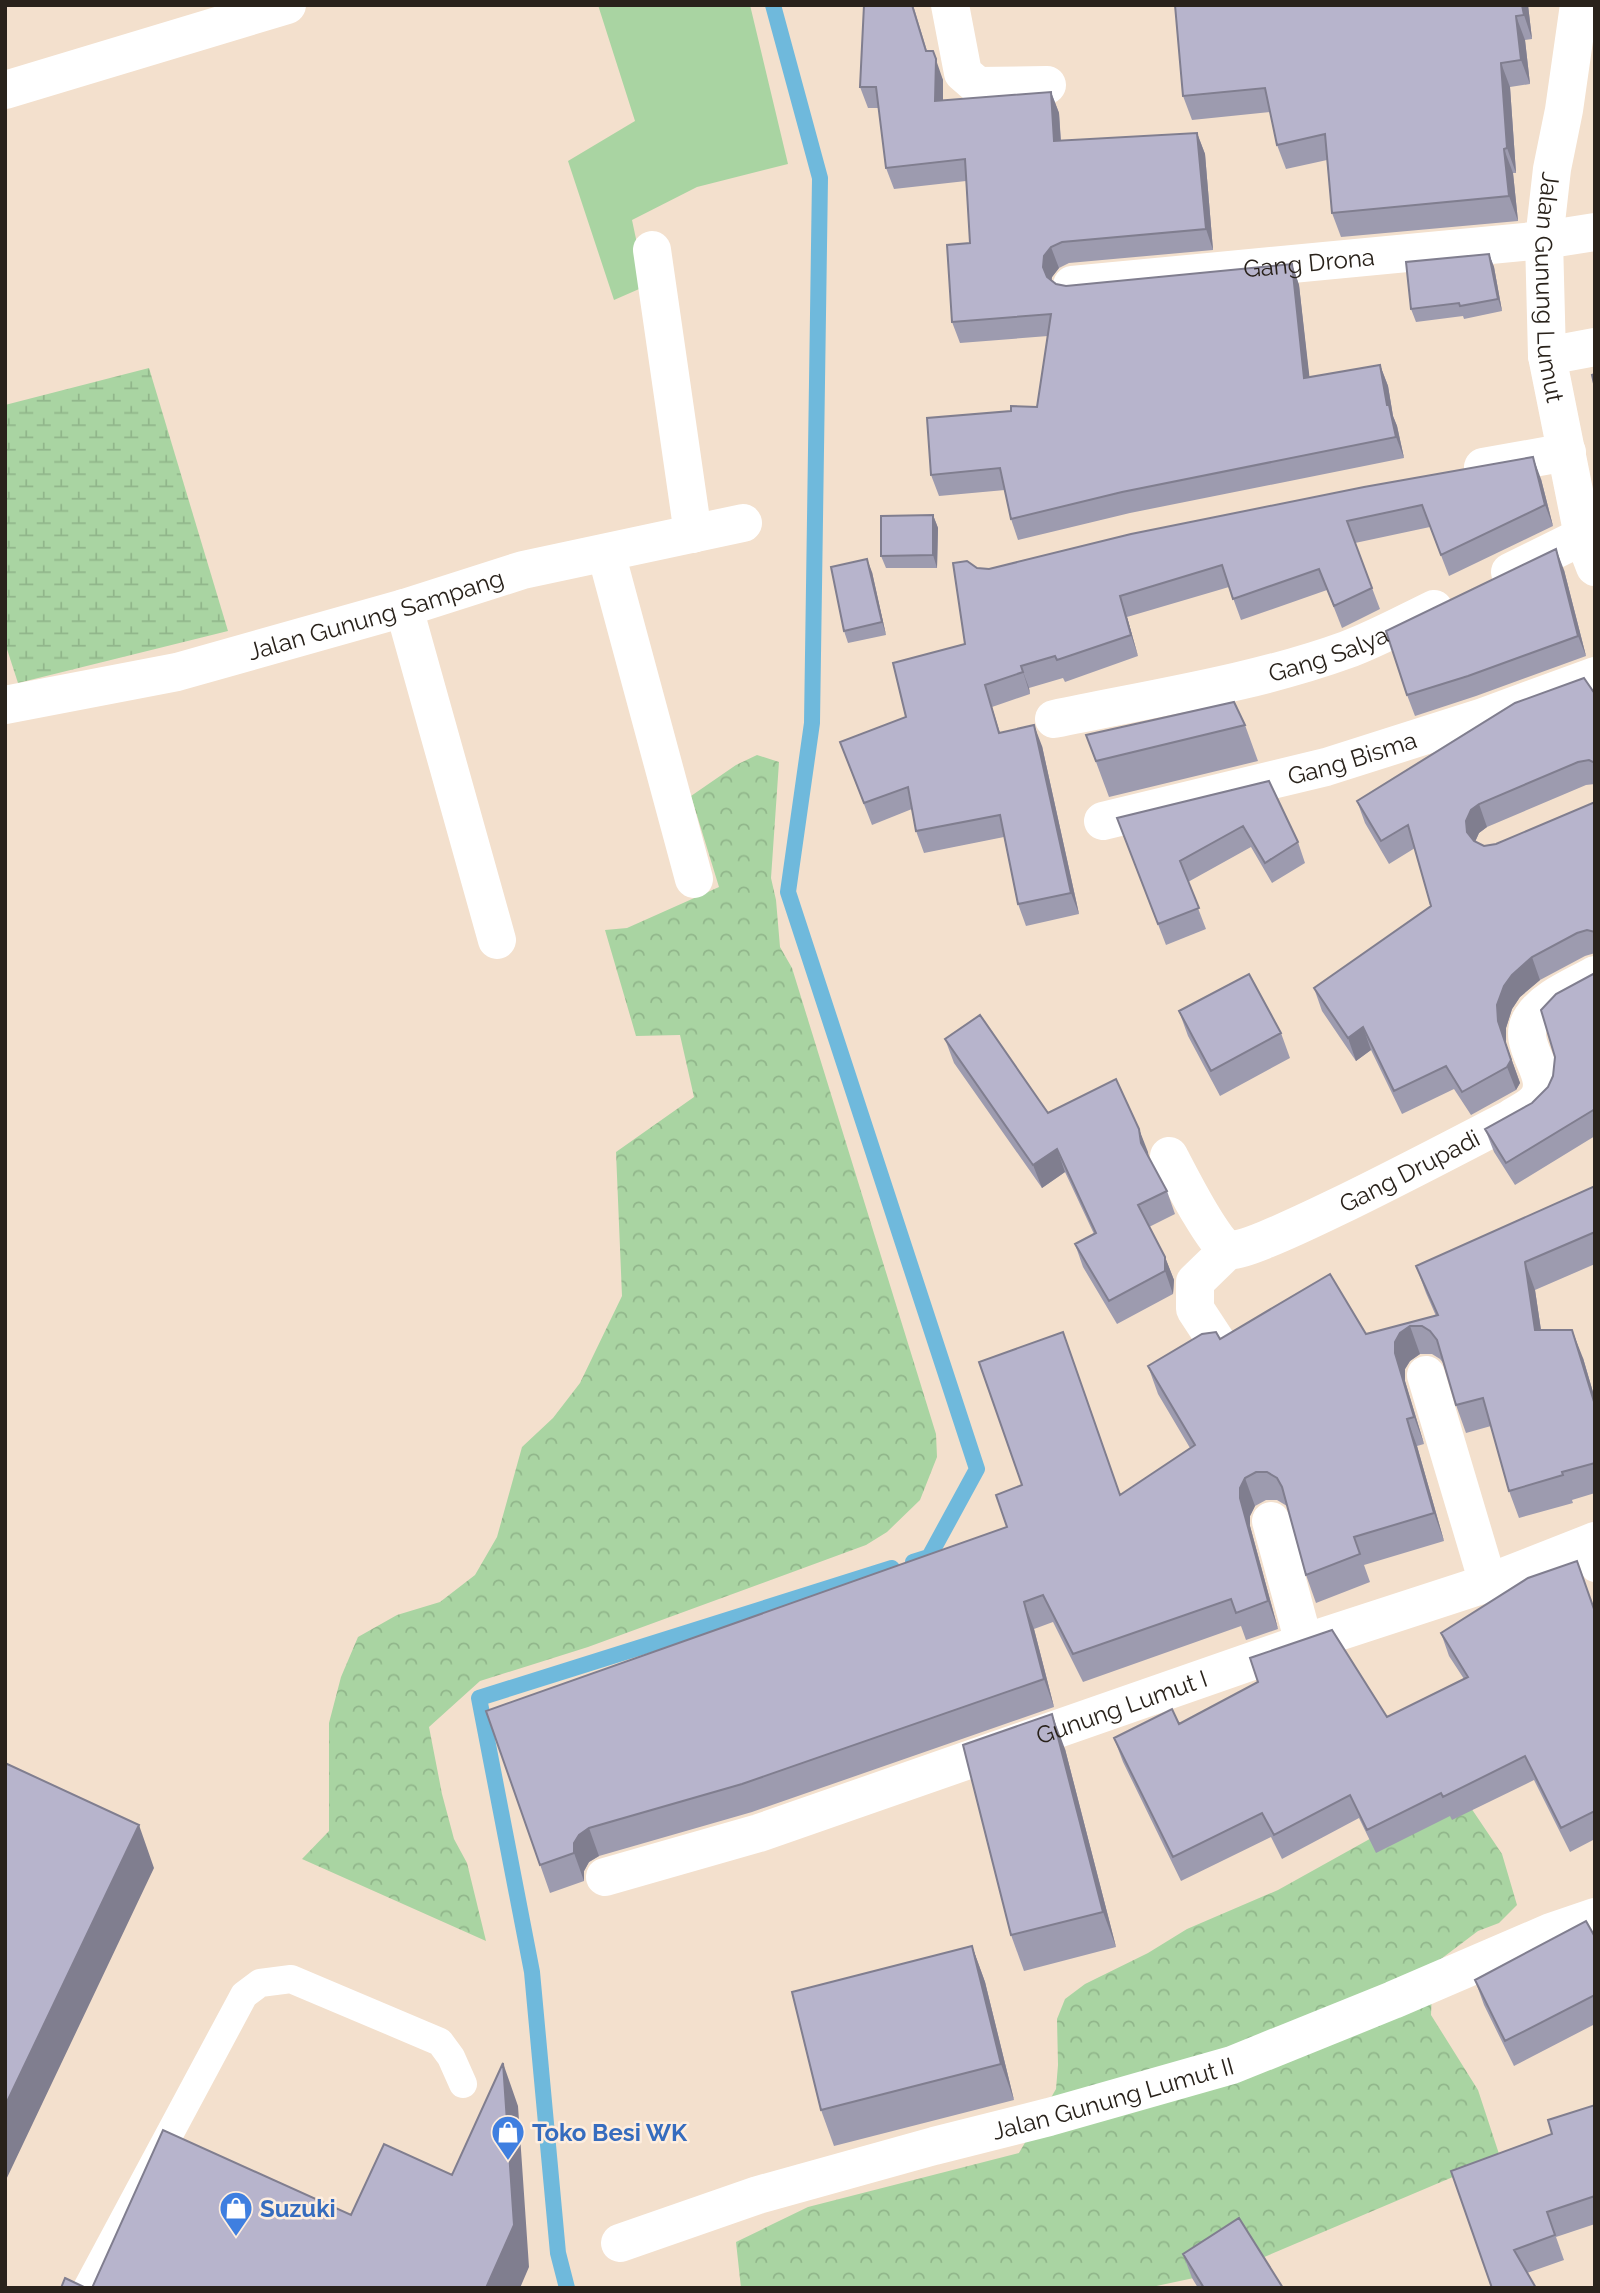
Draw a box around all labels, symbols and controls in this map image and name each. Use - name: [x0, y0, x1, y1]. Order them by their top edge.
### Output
- street label: Jalan Gunung Lumut: [1529, 170, 1570, 405]
- street label: Gang Drona: [1242, 242, 1376, 283]
- street label: Jalan Gunung Sampang: [244, 563, 507, 666]
- street label: Gang Salya: [1265, 619, 1393, 688]
- street label: Gang Bisma: [1285, 725, 1420, 790]
- street label: Gang Drupadi: [1334, 1123, 1484, 1218]
- street label: Gunung Lumut I: [1032, 1663, 1211, 1750]
- street label: Jalan Gunung Lumut II: [989, 2051, 1237, 2145]
- shop icon: Toko Besi WK: [489, 2113, 527, 2162]
- place label: Toko Besi WK: [532, 2118, 688, 2147]
- shop icon: Suzuki: [217, 2189, 255, 2238]
- place label: Suzuki: [260, 2194, 336, 2223]

